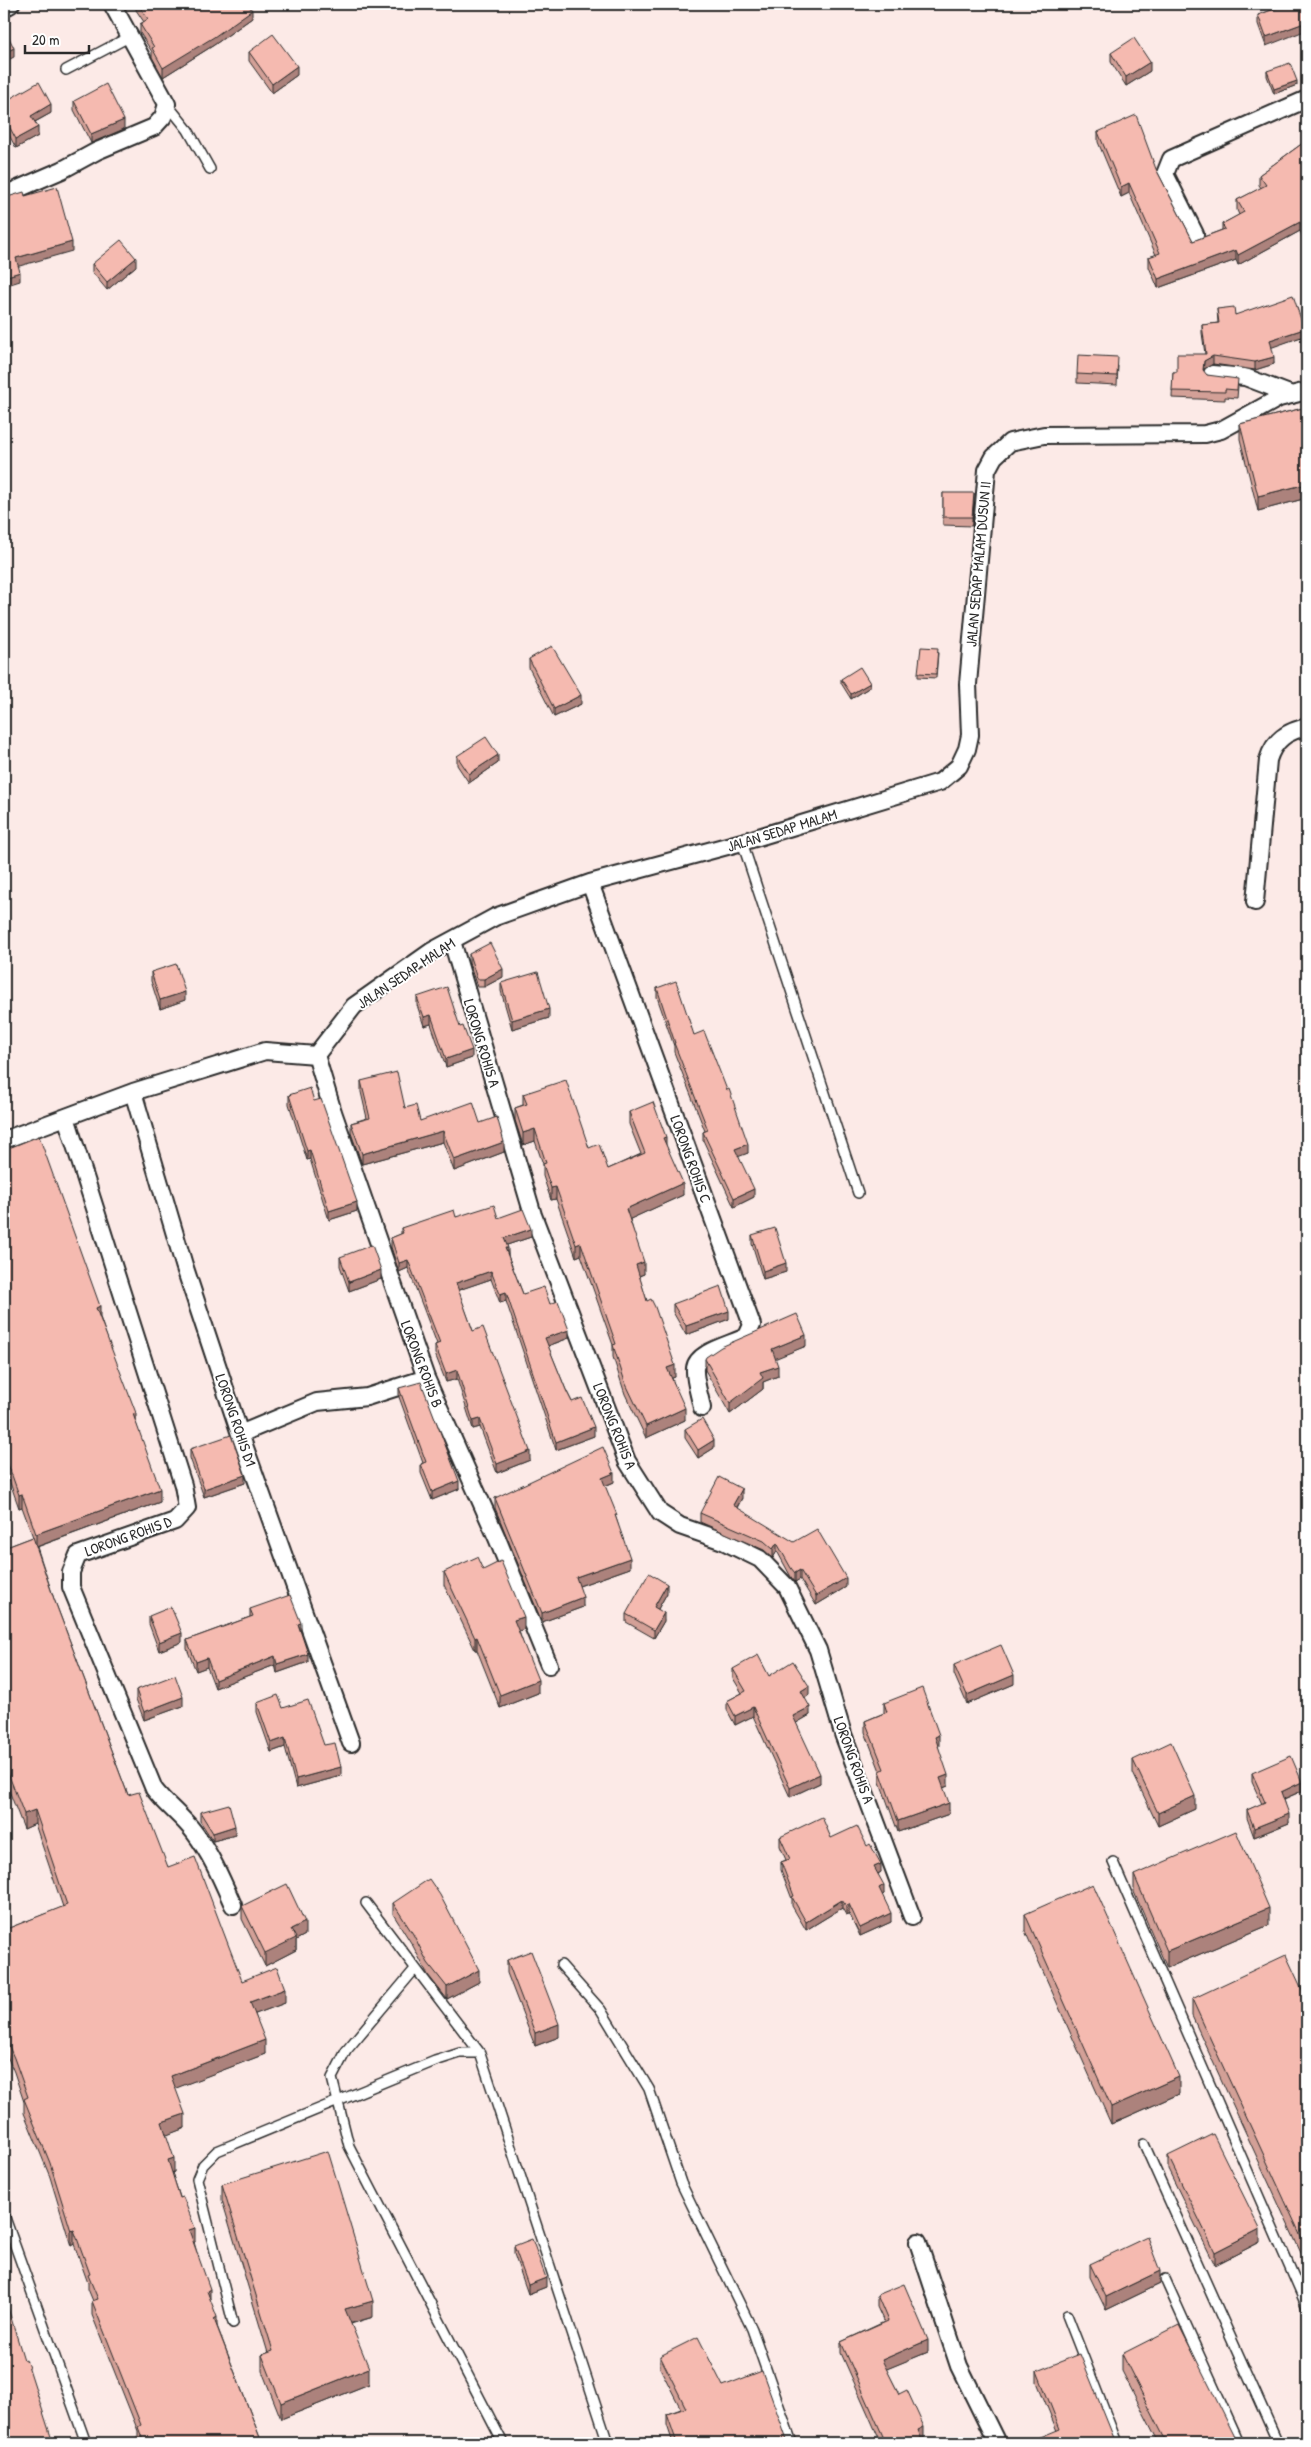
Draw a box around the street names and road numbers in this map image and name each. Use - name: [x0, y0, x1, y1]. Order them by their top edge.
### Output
- street label: JALAN SEDAP MALAM DUSUN II: [960, 480, 996, 648]
- street label: JALAN SEDAP MALAM: [724, 803, 840, 857]
- street label: JALAN SEDAP MALAM: [353, 932, 459, 1014]
- street label: LORONG ROHIS A: [459, 996, 506, 1090]
- street label: LORONG ROHIS C: [665, 1112, 717, 1206]
- street label: LORONG ROHIS B: [396, 1318, 448, 1410]
- street label: LORONG ROHIS D1: [210, 1371, 262, 1469]
- street label: LORONG ROHIS A: [588, 1380, 642, 1473]
- street label: LORONG ROHIS D: [82, 1510, 175, 1561]
- street label: LORONG ROHIS A: [829, 1714, 880, 1807]

